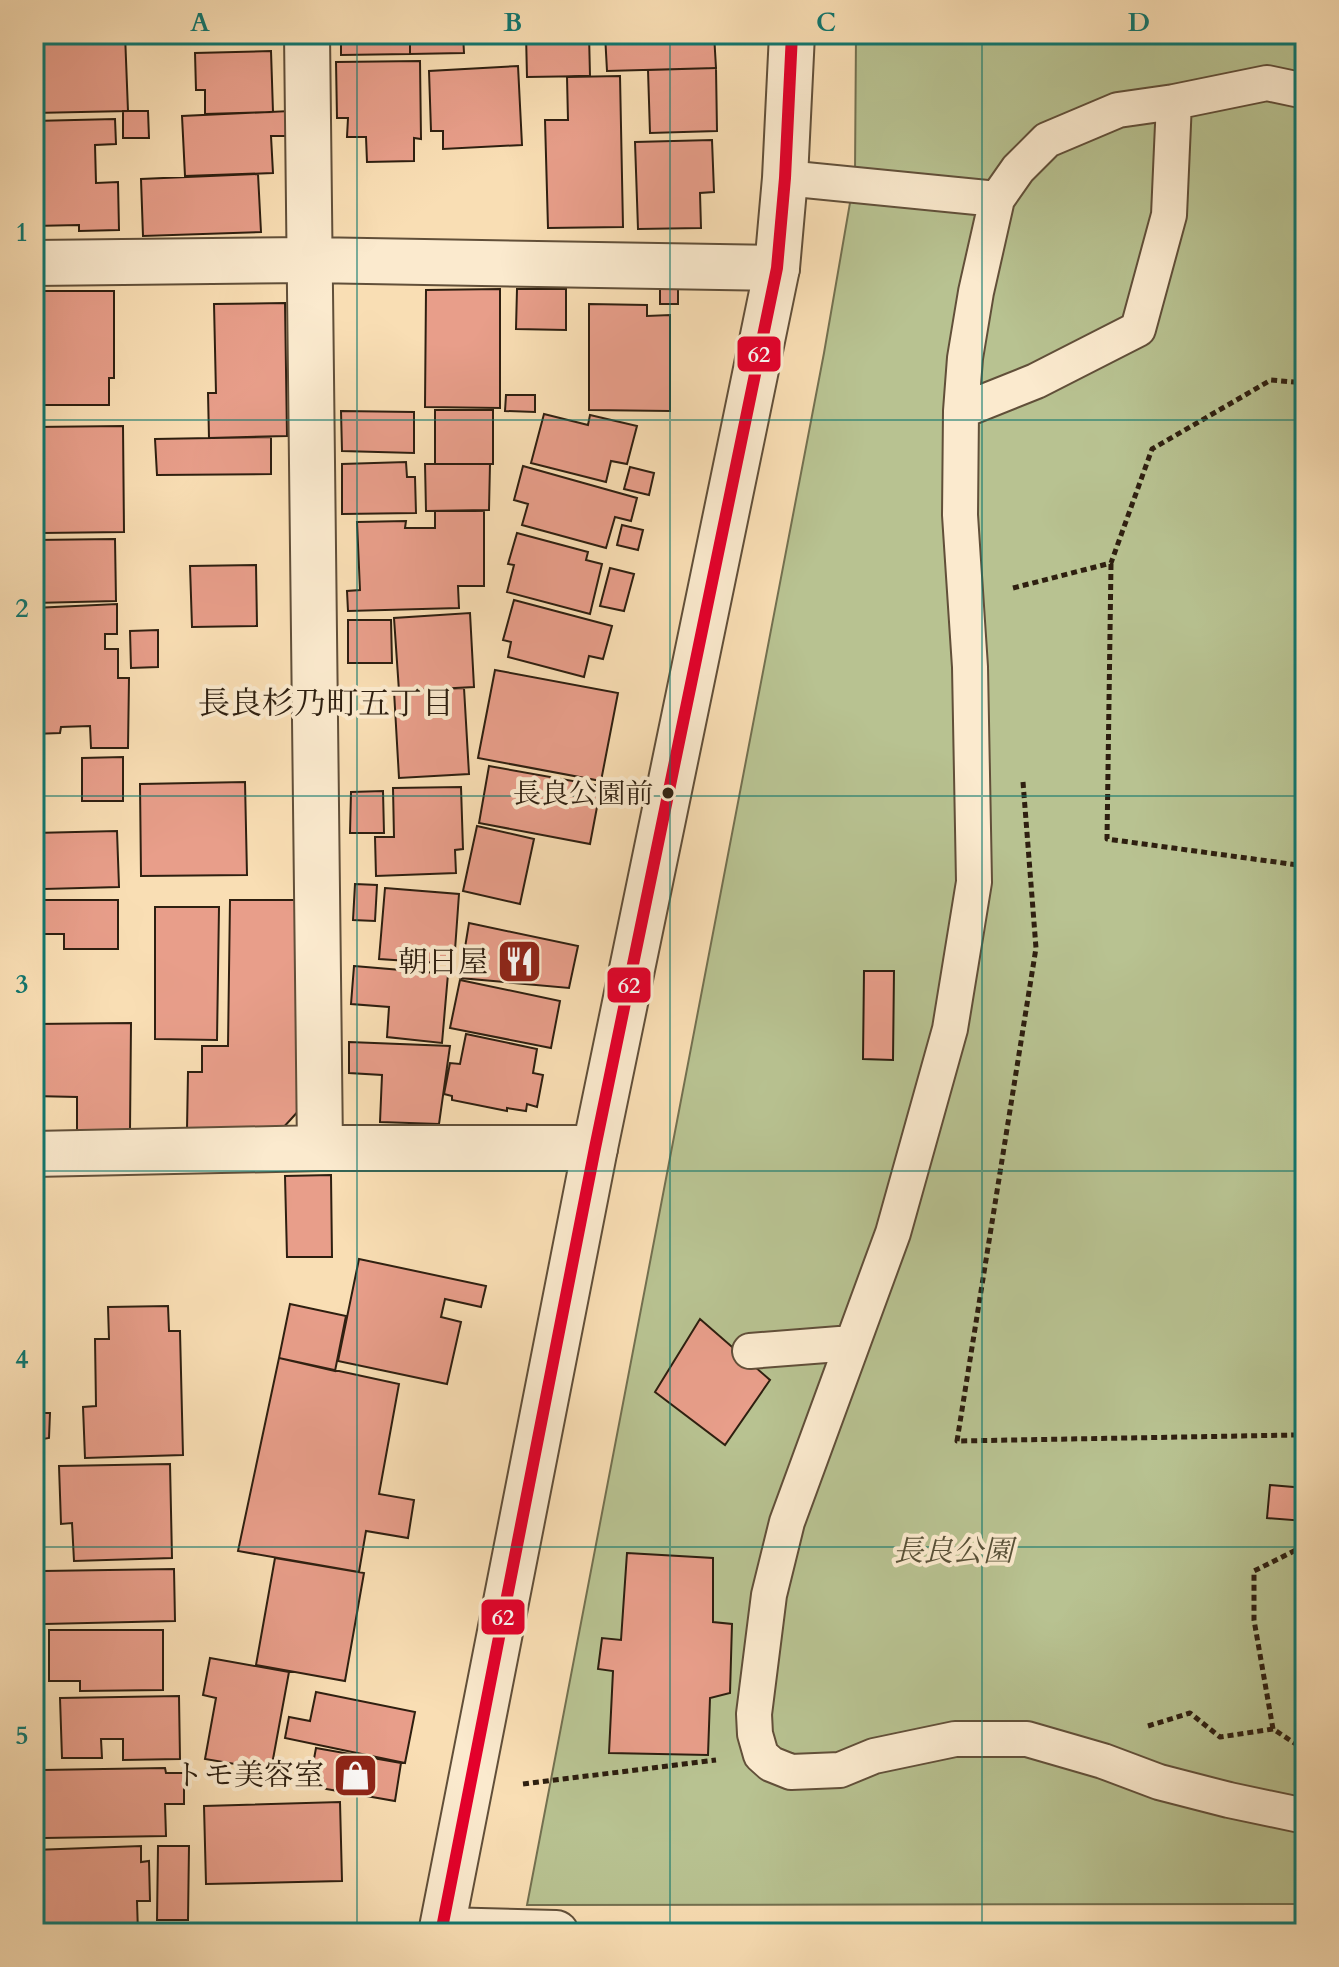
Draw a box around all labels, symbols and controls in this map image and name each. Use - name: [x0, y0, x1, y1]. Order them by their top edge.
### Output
- text: A: [190, 5, 210, 40]
- text: B: [504, 5, 522, 40]
- text: C: [816, 5, 836, 40]
- text: D: [1128, 5, 1150, 40]
- text: 1: [15, 215, 29, 250]
- line badge: 62: [736, 335, 782, 373]
- text: 62: [748, 340, 770, 370]
- text: 2: [15, 591, 29, 626]
- district label: 長良杉乃町五丁目: [198, 682, 454, 726]
- place label: 長良公園前: [513, 775, 653, 813]
- marker: 長良公園前: [660, 785, 676, 801]
- restaurant icon: 朝日屋: [495, 938, 543, 986]
- place label: 朝日屋: [398, 942, 488, 983]
- line badge: 62: [606, 966, 652, 1004]
- text: 3: [15, 967, 29, 1002]
- text: 62: [618, 971, 640, 1001]
- text: 4: [15, 1342, 29, 1377]
- park label: 長良公園: [893, 1531, 1018, 1572]
- line badge: 62: [480, 1598, 526, 1636]
- text: 62: [492, 1603, 514, 1633]
- text: 5: [15, 1718, 29, 1753]
- shop icon: トモ美容室: [331, 1751, 379, 1799]
- place label: トモ美容室: [174, 1755, 324, 1796]

